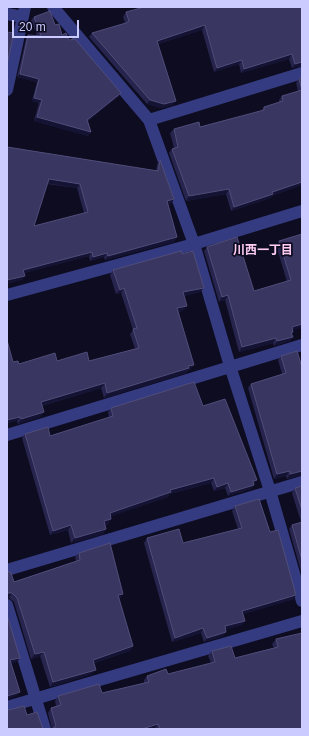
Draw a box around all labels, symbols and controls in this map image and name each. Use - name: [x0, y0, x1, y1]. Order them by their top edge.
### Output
- scale bar: [14, 12, 81, 38]
- text: 20 m: [19, 20, 46, 34]
- district label: 川西一丁目: [233, 244, 293, 258]

